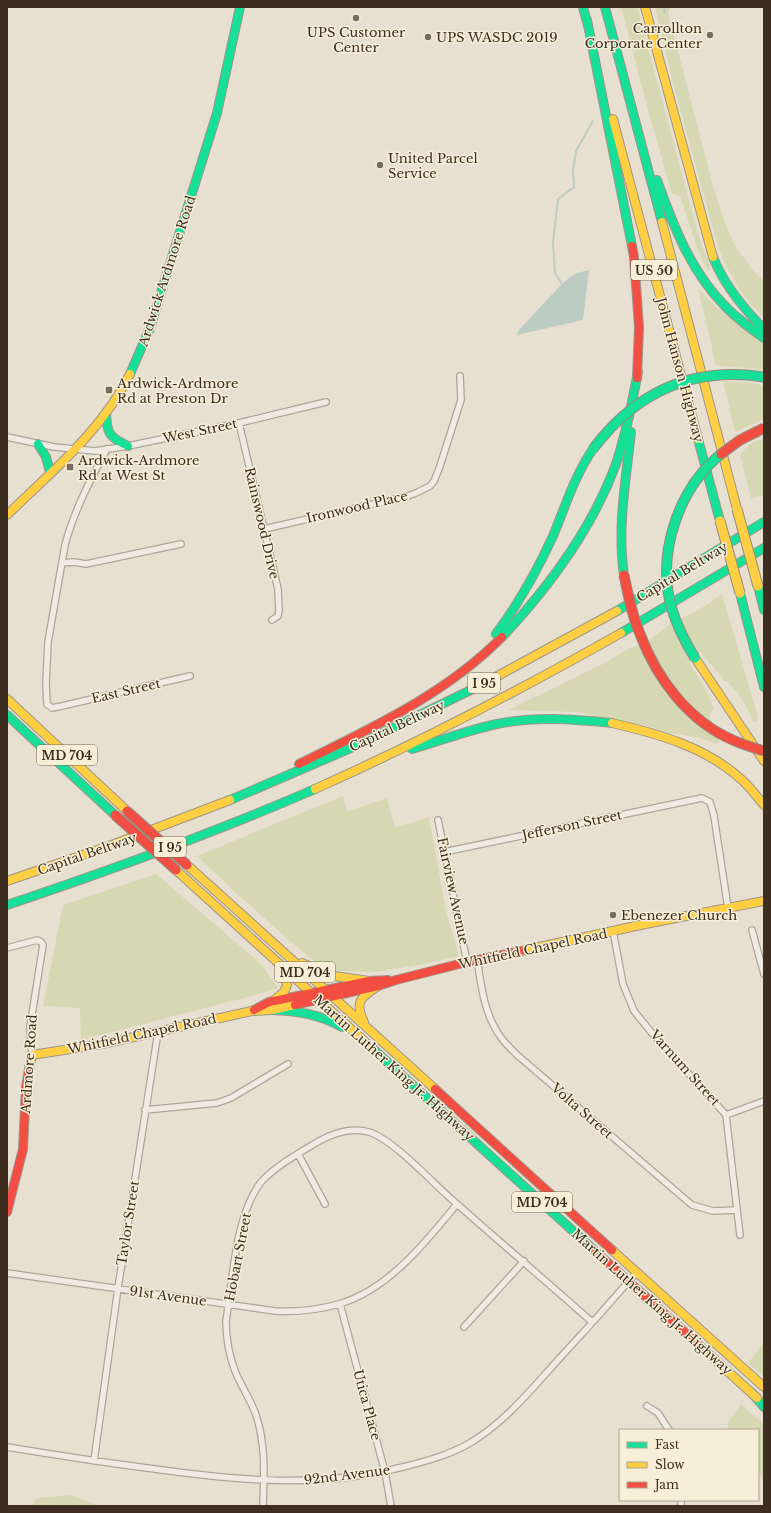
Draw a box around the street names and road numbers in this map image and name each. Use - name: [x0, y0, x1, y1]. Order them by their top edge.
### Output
- street label: Ardwick Ardmore Road: [134, 193, 199, 349]
- road number: US 50: [631, 260, 677, 280]
- street label: John Hanson Highway: [652, 294, 708, 445]
- street label: West Street: [160, 415, 239, 447]
- street label: Rainswood Drive: [241, 465, 283, 581]
- street label: Ironwood Place: [305, 487, 409, 527]
- street label: Capital Beltway: [633, 538, 731, 606]
- road number: I 95: [468, 673, 500, 693]
- street label: East Street: [90, 675, 162, 707]
- street label: Capital Beltway: [346, 696, 448, 756]
- road number: MD 704: [37, 745, 97, 765]
- street label: Jefferson Street: [519, 806, 623, 844]
- street label: Capital Beltway: [35, 829, 139, 879]
- street label: Fairview Avenue: [433, 836, 473, 946]
- road number: I 95: [154, 837, 186, 857]
- street label: Whitfield Chapel Road: [456, 925, 609, 973]
- road number: MD 704: [275, 962, 335, 982]
- street label: Martin Luther King Jr. Highway: [310, 991, 478, 1145]
- street label: Whitfield Chapel Road: [65, 1010, 218, 1058]
- street label: Ardmore Road: [17, 1014, 41, 1115]
- street label: Varnum Street: [646, 1026, 724, 1110]
- street label: Volta Street: [547, 1079, 617, 1143]
- street label: Taylor Street: [113, 1179, 143, 1267]
- road number: MD 704: [512, 1192, 572, 1212]
- street label: Hobart Street: [221, 1211, 255, 1303]
- street label: Martin Luther King Jr. Highway: [568, 1225, 736, 1379]
- street label: 91st Avenue: [128, 1282, 208, 1310]
- street label: Utica Place: [349, 1368, 385, 1442]
- street label: 92nd Avenue: [303, 1461, 391, 1489]

